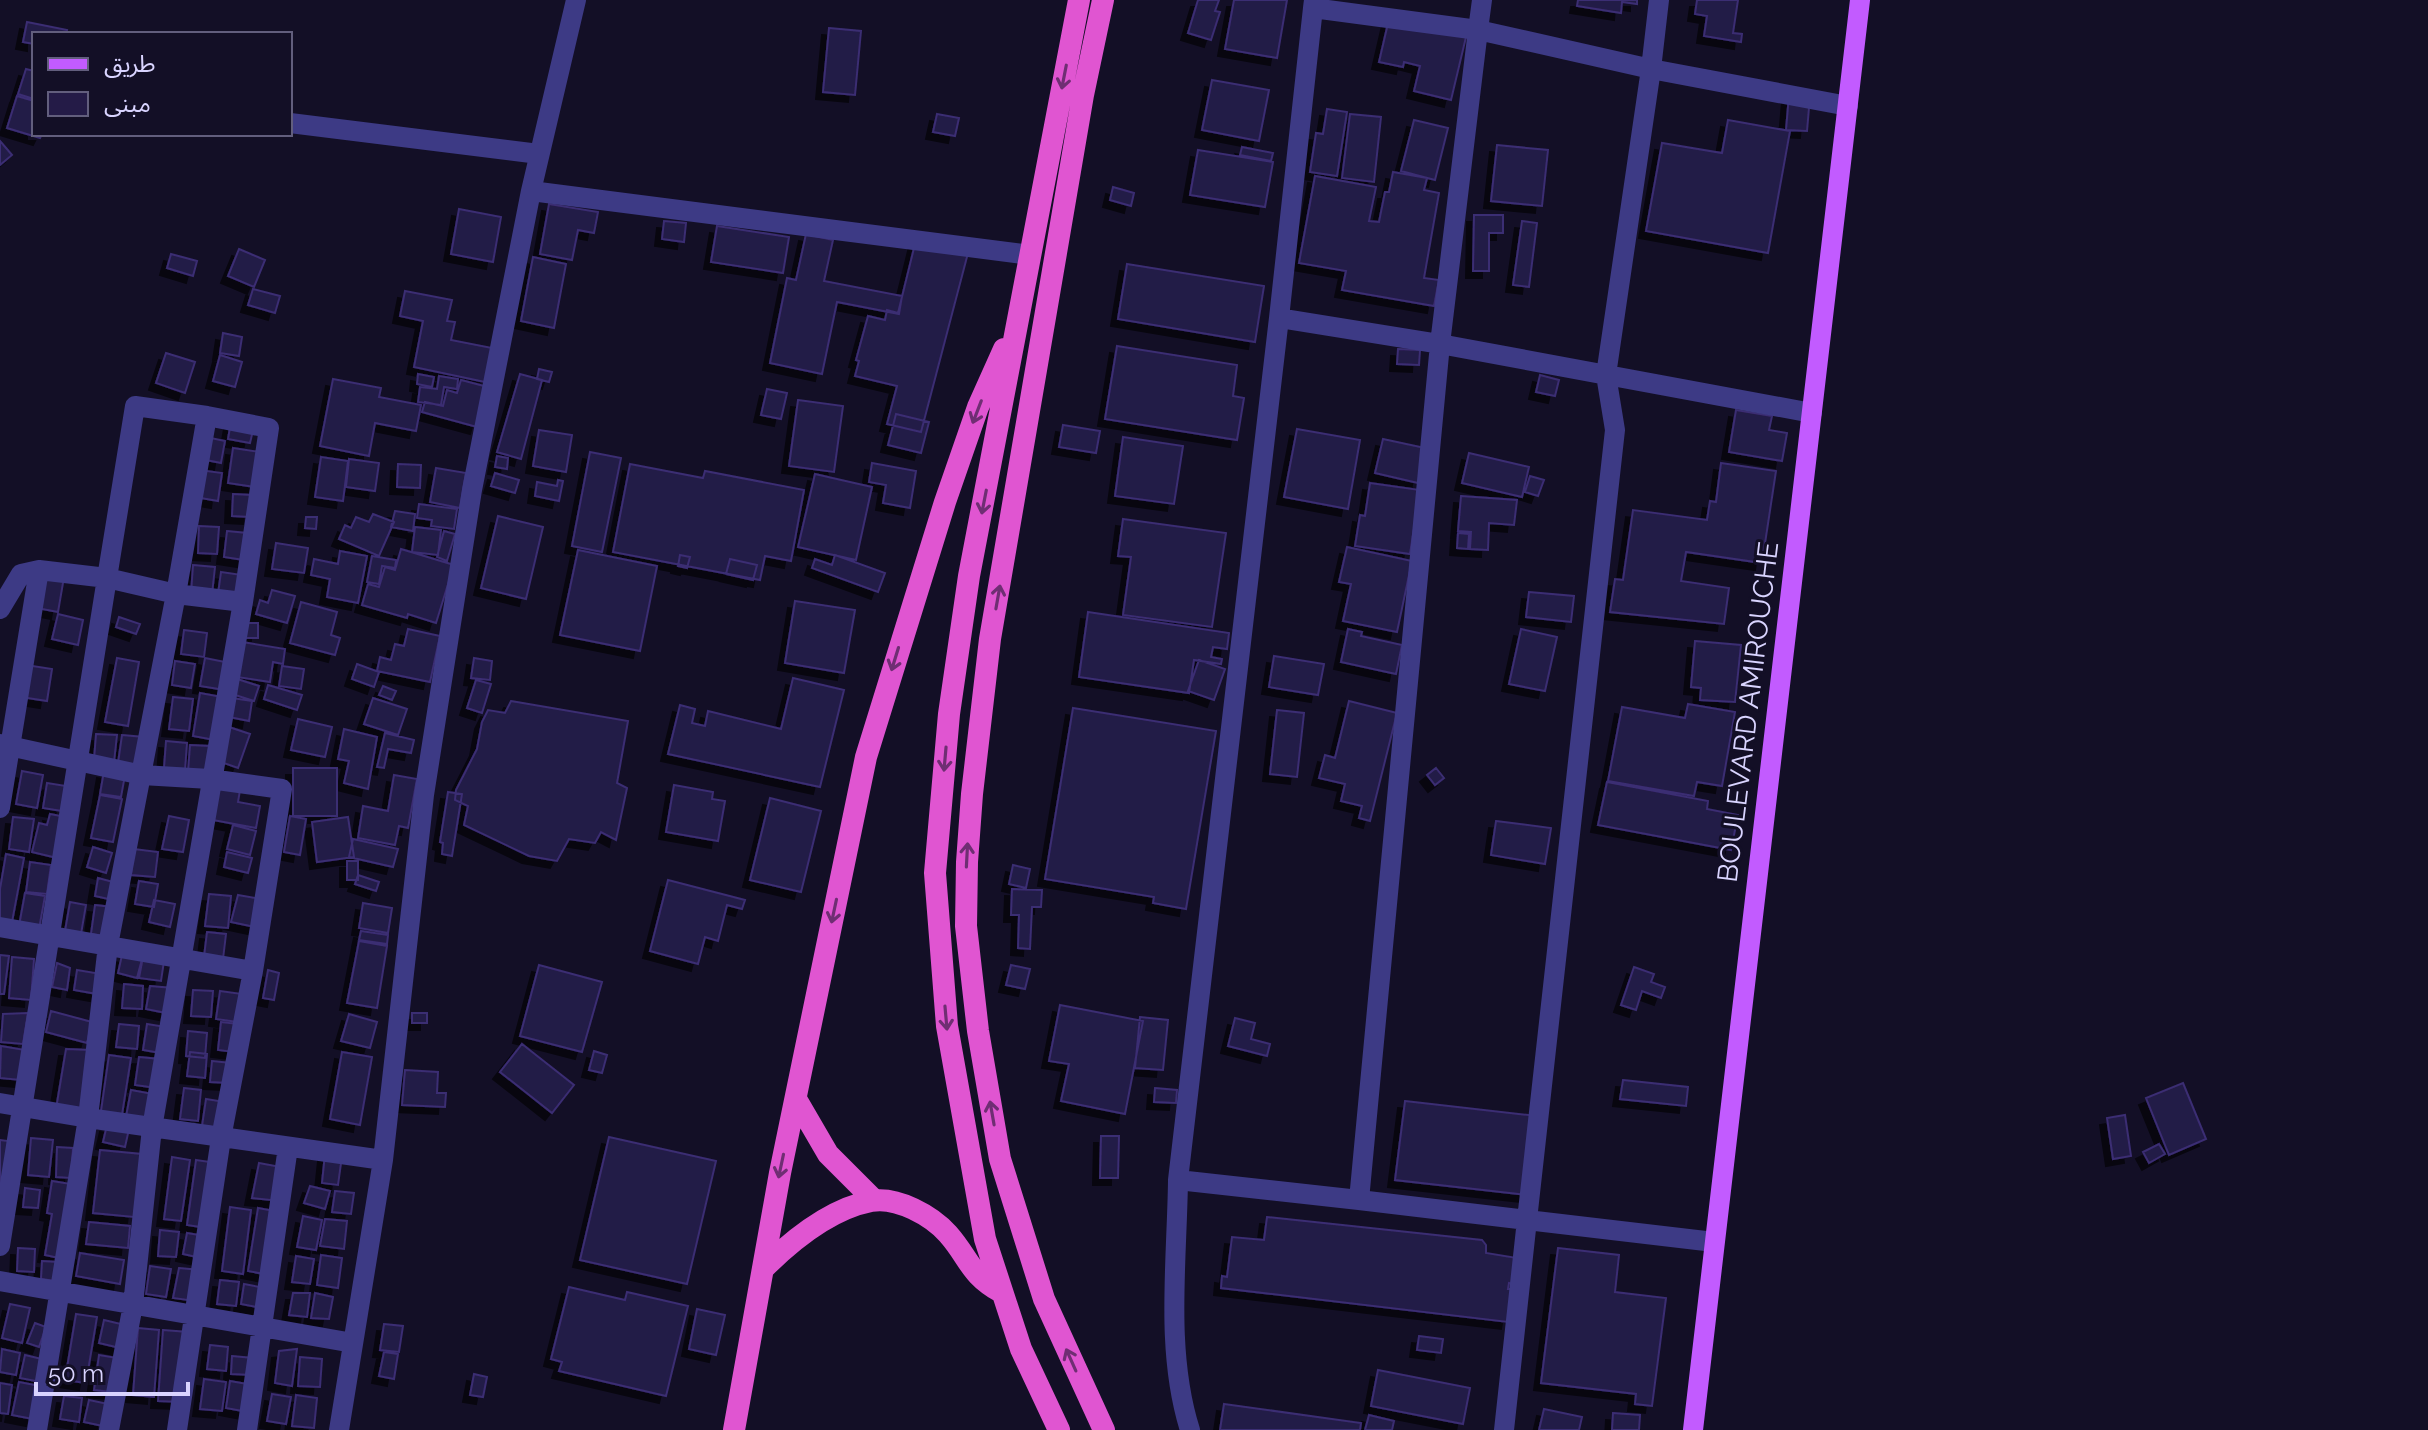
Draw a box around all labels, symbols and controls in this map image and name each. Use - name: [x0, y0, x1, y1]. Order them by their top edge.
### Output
- legend: [32, 32, 292, 136]
- text: طريق: [104, 49, 156, 79]
- one-way arrow: [1056, 63, 1071, 89]
- text: مبنى: [104, 89, 151, 118]
- one-way arrow: [968, 399, 983, 424]
- one-way arrow: [975, 489, 990, 514]
- street label: BOULEVARD AMIROUCHE: [1711, 540, 1785, 884]
- one-way arrow: [991, 584, 1006, 610]
- one-way arrow: [887, 645, 902, 671]
- one-way arrow: [937, 745, 952, 772]
- one-way arrow: [960, 842, 975, 869]
- one-way arrow: [826, 898, 841, 924]
- one-way arrow: [939, 1004, 954, 1031]
- one-way arrow: [984, 1101, 999, 1126]
- one-way arrow: [773, 1153, 788, 1178]
- scale bar: [36, 1346, 188, 1396]
- one-way arrow: [1063, 1348, 1078, 1372]
- text: 50 m: [48, 1359, 104, 1388]

